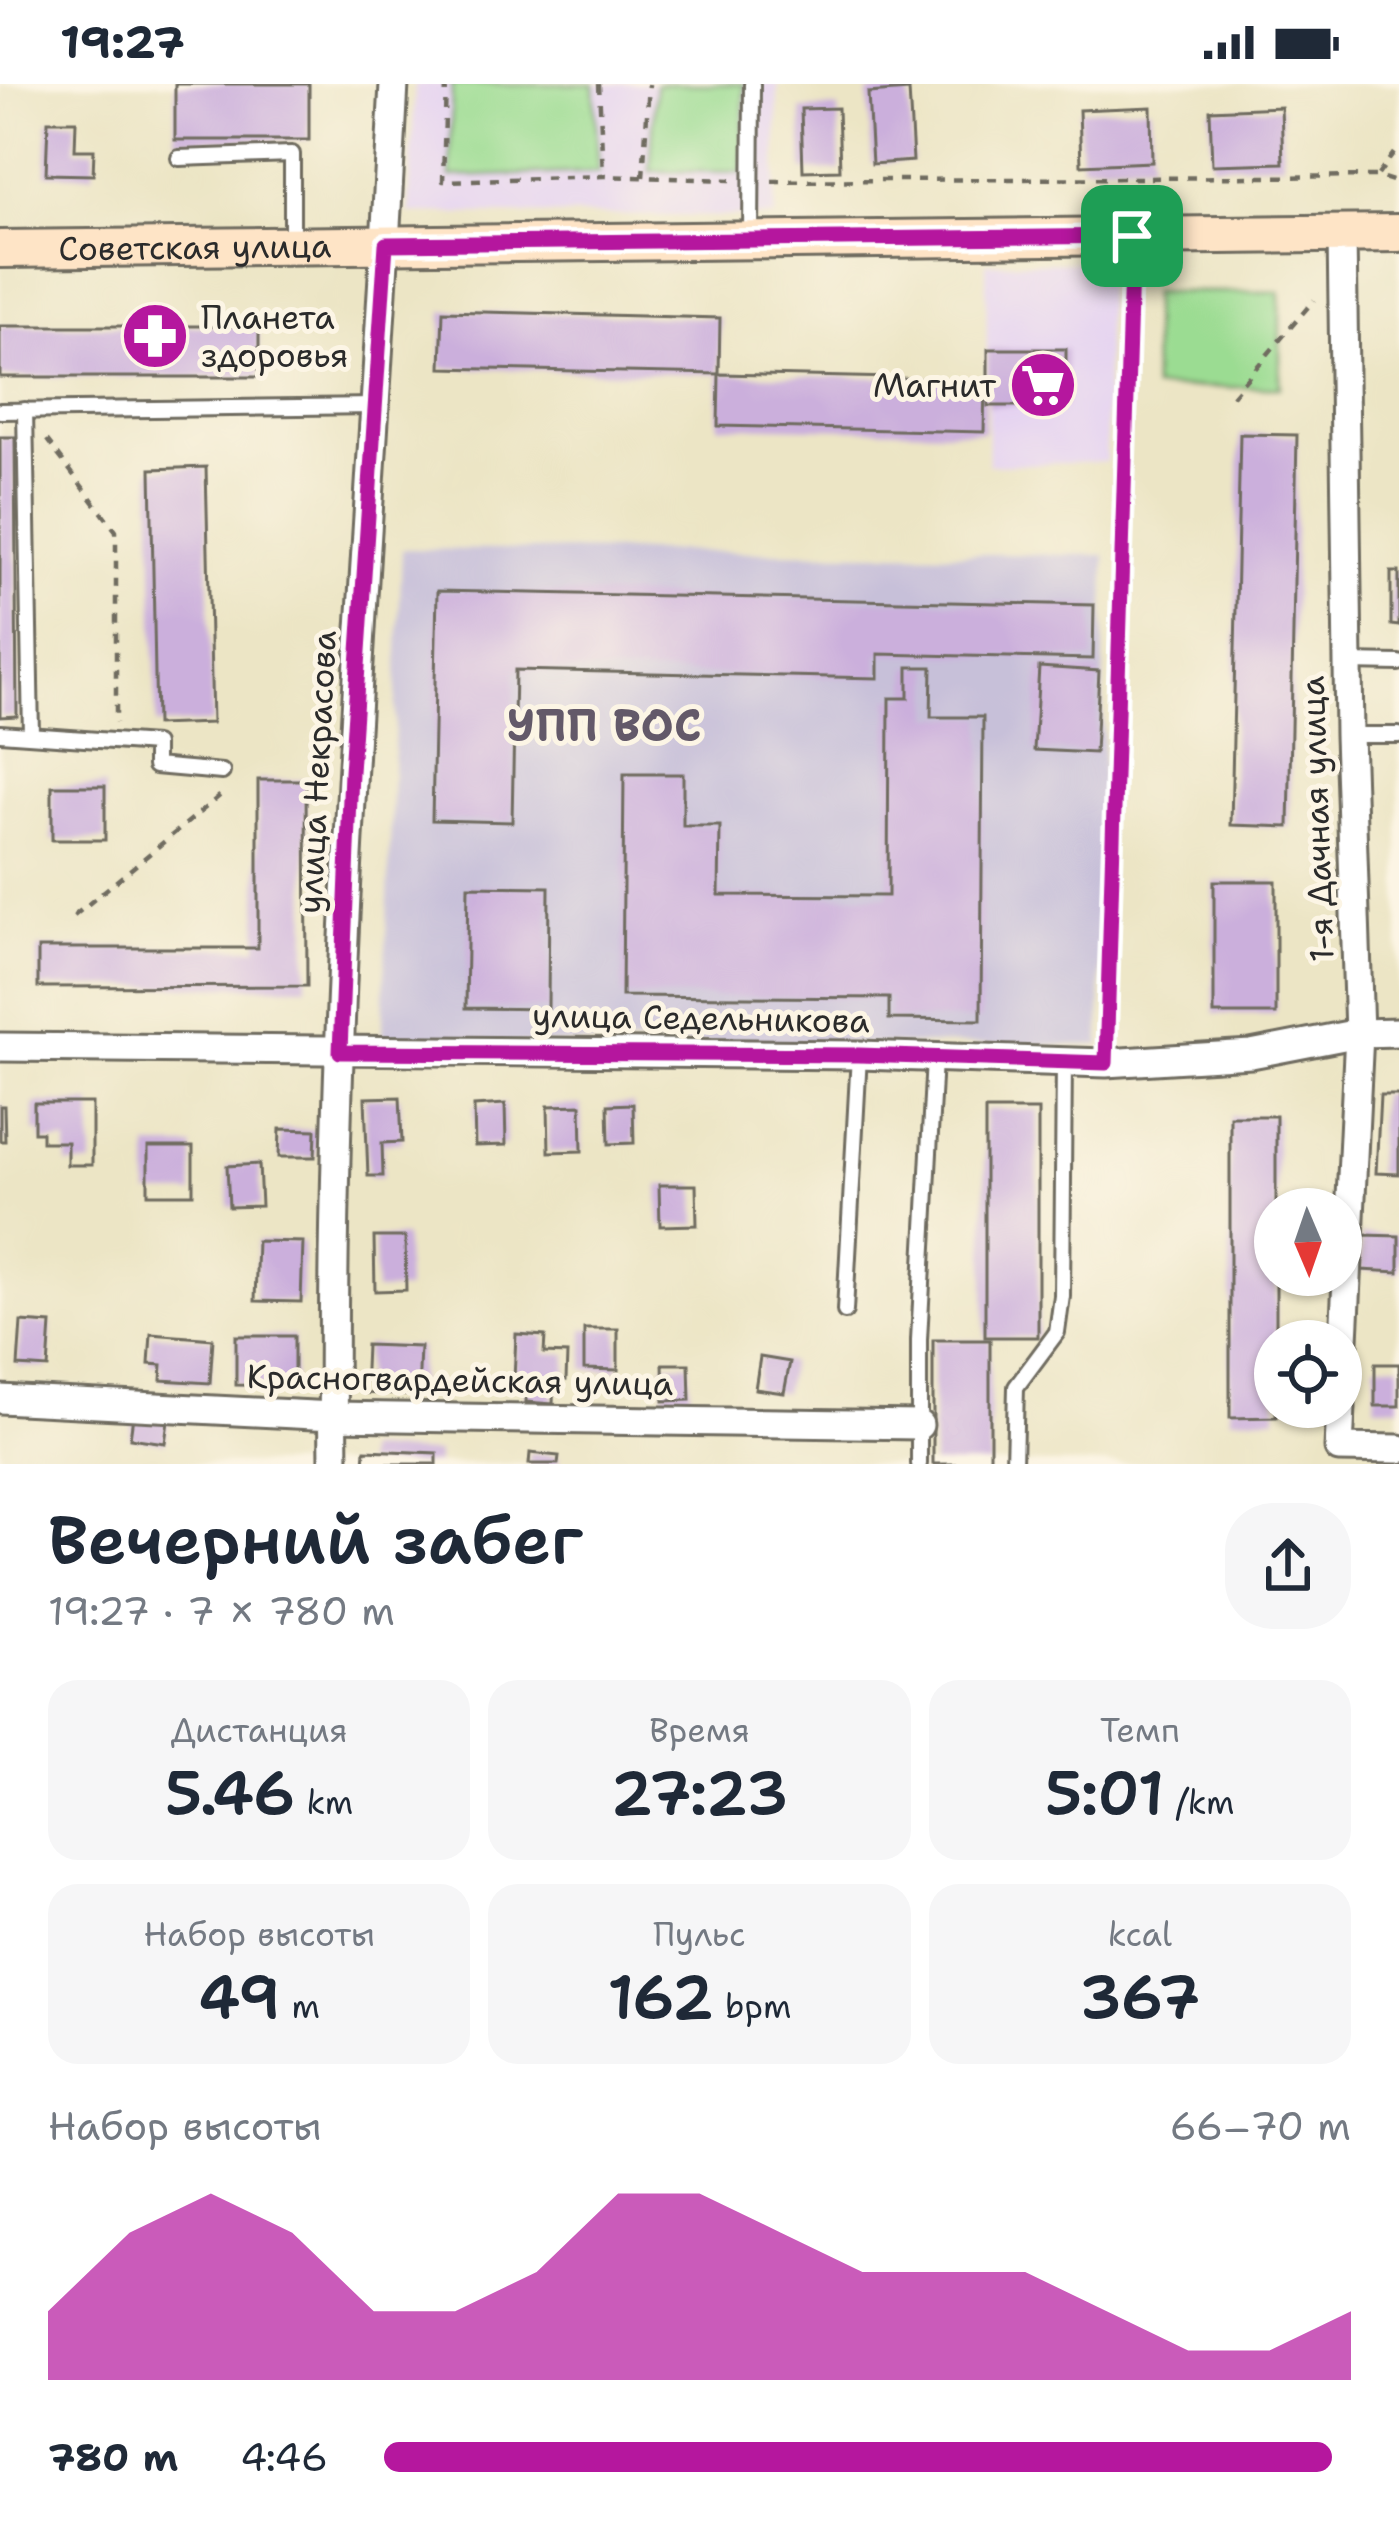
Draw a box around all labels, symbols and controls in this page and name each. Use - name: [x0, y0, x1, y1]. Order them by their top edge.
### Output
- text: 19:27: [60, 12, 185, 72]
- pin: [1081, 185, 1183, 287]
- icon: arrive: [1099, 203, 1165, 269]
- street label: Советская улица: [58, 223, 332, 271]
- place label: Планета здоровья: [201, 295, 348, 378]
- pharmacy icon: Планета здоровья: [120, 301, 190, 371]
- supermarket icon: Магнит: [1008, 350, 1078, 420]
- place label: Магнит: [873, 363, 996, 408]
- street label: улица Некрасова: [287, 629, 347, 915]
- street label: 1-я Дачная улица: [1290, 675, 1344, 963]
- district label: УПП ВОС: [506, 695, 702, 755]
- street label: улица Седельникова: [532, 993, 870, 1043]
- north arrow: [1254, 1188, 1362, 1296]
- map controls: [1254, 1188, 1362, 1428]
- button: locate: [1254, 1320, 1362, 1428]
- street label: Красногвардейская улица: [246, 1354, 674, 1406]
- text: Вечерний забег: [48, 1496, 583, 1584]
- button: share: [1225, 1503, 1351, 1629]
- text: 19:27 · 7 × 780 m: [48, 1585, 395, 1637]
- text: Дистанция: [171, 1708, 348, 1753]
- text: Время: [649, 1708, 750, 1753]
- text: Темп: [1100, 1708, 1180, 1753]
- text: 5.46: [165, 1753, 295, 1833]
- text: 27:23: [611, 1753, 788, 1833]
- text: 5:01: [1045, 1753, 1164, 1833]
- text: km: [295, 1780, 353, 1825]
- text: /km: [1164, 1780, 1235, 1825]
- text: Набор высоты: [143, 1912, 375, 1957]
- text: Пульс: [653, 1912, 746, 1957]
- text: kcal: [1108, 1912, 1172, 1957]
- text: 49: [198, 1957, 280, 2037]
- text: 162: [608, 1957, 714, 2037]
- text: 367: [1079, 1957, 1200, 2037]
- text: m: [280, 1984, 320, 2029]
- text: bpm: [714, 1984, 791, 2029]
- text: Набор высоты: [48, 2100, 322, 2152]
- text: 66–70 m: [1170, 2100, 1351, 2152]
- text: 780 m: [48, 2431, 178, 2483]
- text: 4:46: [240, 2431, 328, 2483]

